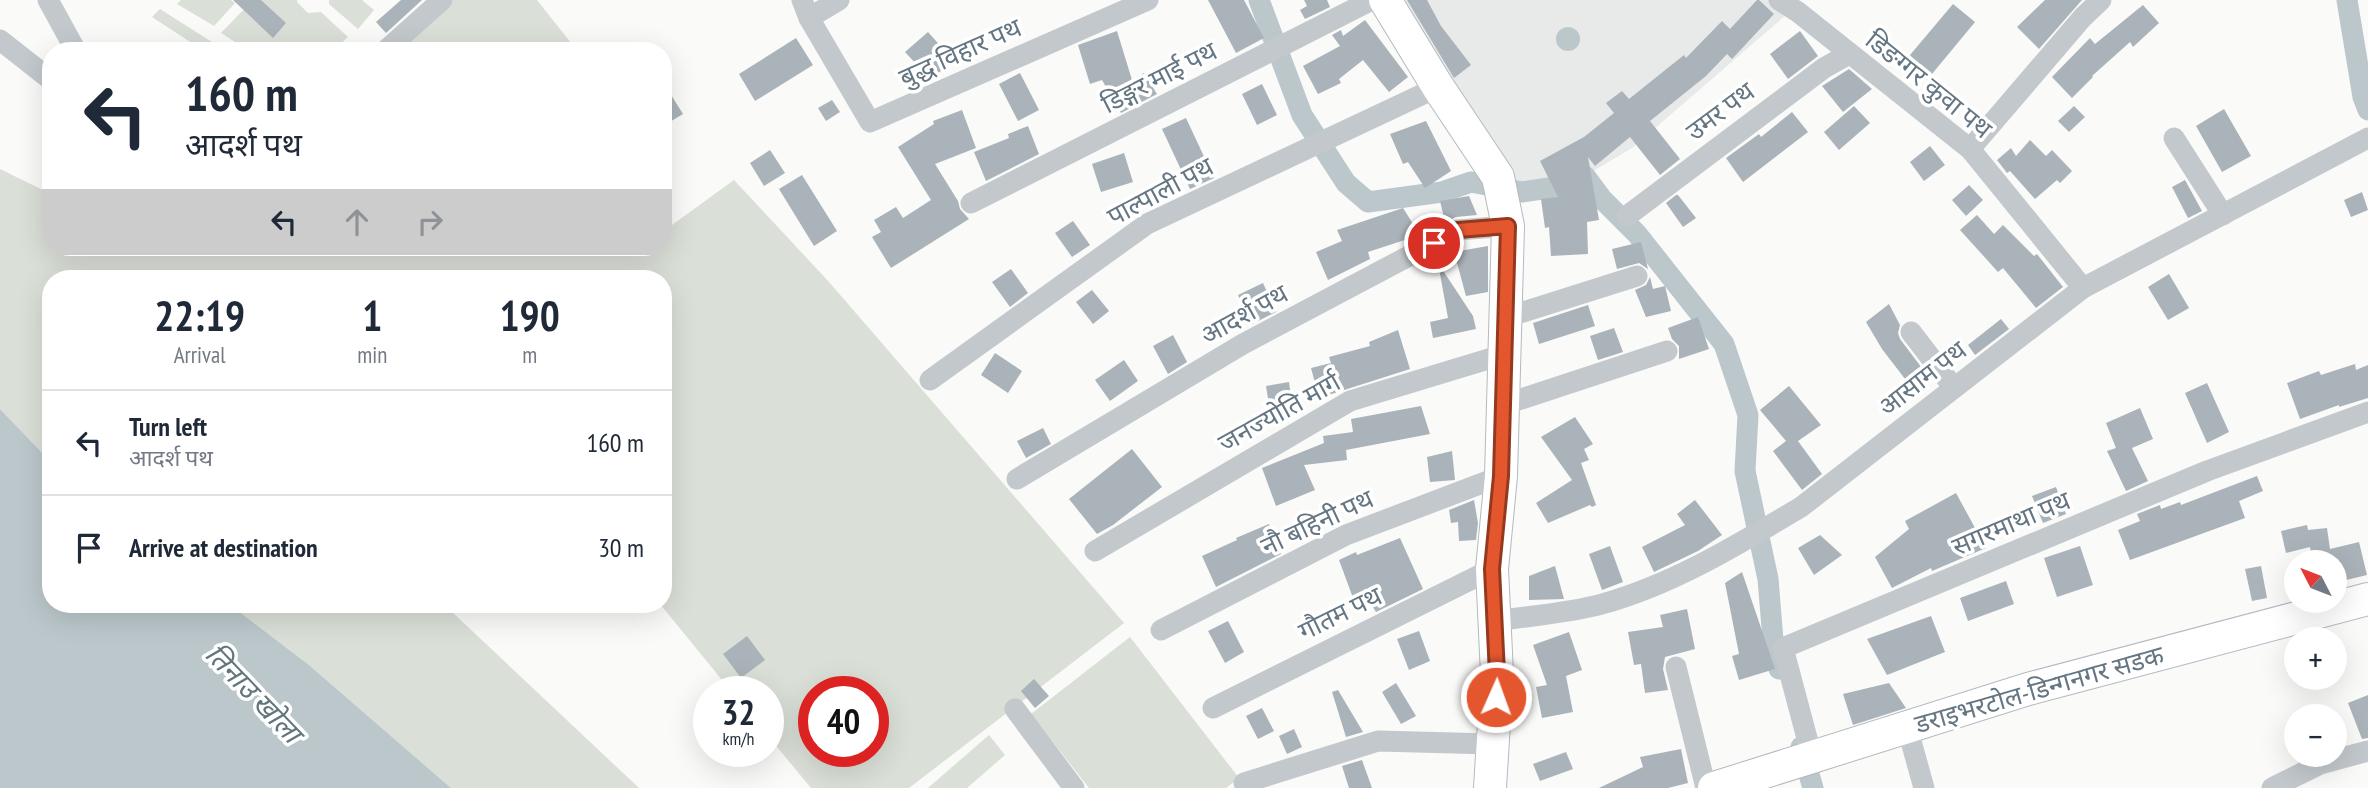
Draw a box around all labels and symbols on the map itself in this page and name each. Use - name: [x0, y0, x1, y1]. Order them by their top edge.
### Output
- street label: बुद्ध विहार पथ: [894, 10, 1027, 94]
- street label: डिङग्गर कुवा पथ: [1859, 23, 1999, 145]
- street label: डिङ्गर माई पथ: [1096, 34, 1223, 120]
- street label: उमर पथ: [1679, 74, 1761, 147]
- street label: पाल्पाली पथ: [1101, 149, 1219, 233]
- pin: [1404, 213, 1464, 273]
- street label: आदर्श पथ: [1194, 276, 1294, 351]
- street label: आसाम पथ: [1871, 333, 1973, 423]
- street label: जनज्योति मार्ग: [1212, 365, 1347, 459]
- street label: नौ बहिनी पथ: [1256, 482, 1379, 562]
- street label: सगरमाथा पथ: [1947, 483, 2076, 563]
- north arrow: [2284, 550, 2347, 612]
- street label: गौतम पथ: [1293, 579, 1387, 647]
- water label: तिनाउ खोला: [198, 636, 314, 754]
- street label: डराइभरटोल-डिन्गनगर सडक: [1910, 637, 2168, 741]
- position arrow: [1459, 660, 1533, 734]
- speed limit sign: 40: [798, 676, 889, 767]

